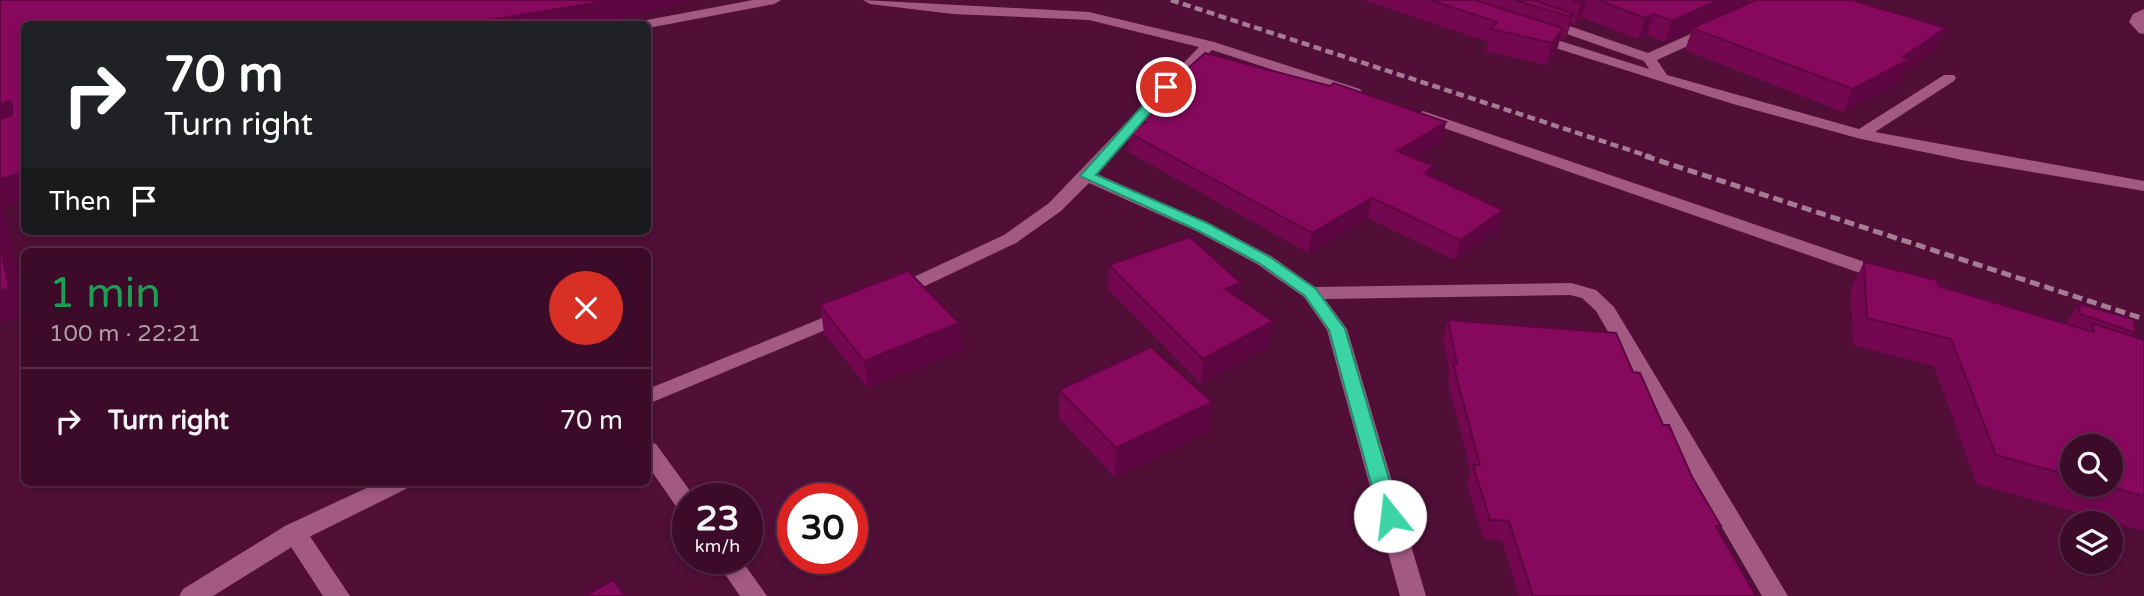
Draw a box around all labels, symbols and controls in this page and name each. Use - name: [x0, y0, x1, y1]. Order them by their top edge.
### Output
- text: 70 m: [164, 46, 283, 105]
- icon: right: [49, 49, 140, 140]
- pin: [1136, 57, 1196, 117]
- icon: arrive: [1147, 68, 1185, 106]
- text: Turn right: [164, 106, 313, 144]
- icon: arrive: [125, 182, 163, 220]
- text: Then: [49, 186, 111, 217]
- text: 1 min: [49, 268, 161, 319]
- button: close: [549, 271, 623, 345]
- text: 100 m · 22:21: [49, 320, 201, 348]
- icon: right: [49, 402, 87, 440]
- text: Turn right: [108, 405, 229, 436]
- text: 70 m: [560, 405, 623, 436]
- map controls: [2060, 434, 2123, 574]
- button: search: [2060, 434, 2123, 497]
- position arrow: [1353, 479, 1427, 553]
- speed limit sign: 30: [777, 483, 868, 574]
- text: 23: [696, 498, 739, 540]
- button: layers: [2060, 511, 2123, 574]
- text: km/h: [695, 535, 740, 557]

